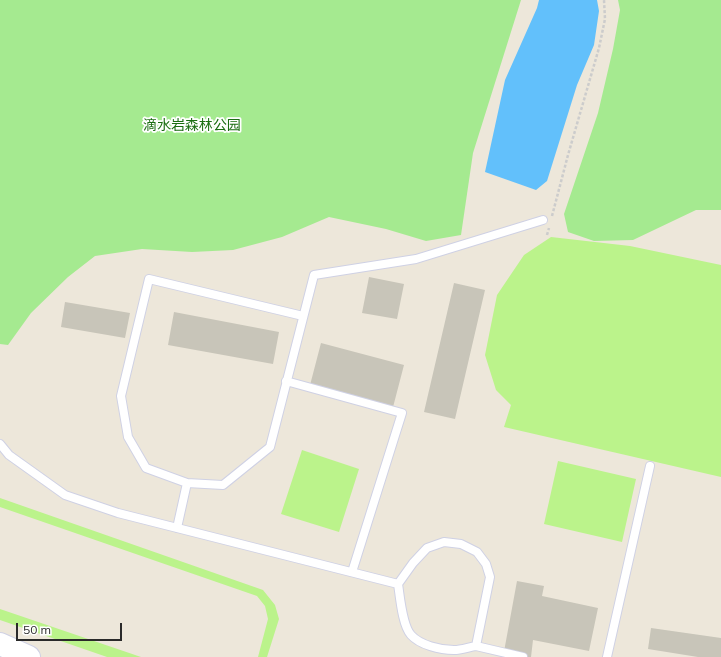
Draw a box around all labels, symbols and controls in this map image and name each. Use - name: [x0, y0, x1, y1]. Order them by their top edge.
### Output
- park label: 滴水岩森林公园: [143, 118, 241, 134]
- scale bar: [18, 615, 124, 641]
- text: 50 m: [23, 622, 51, 637]

